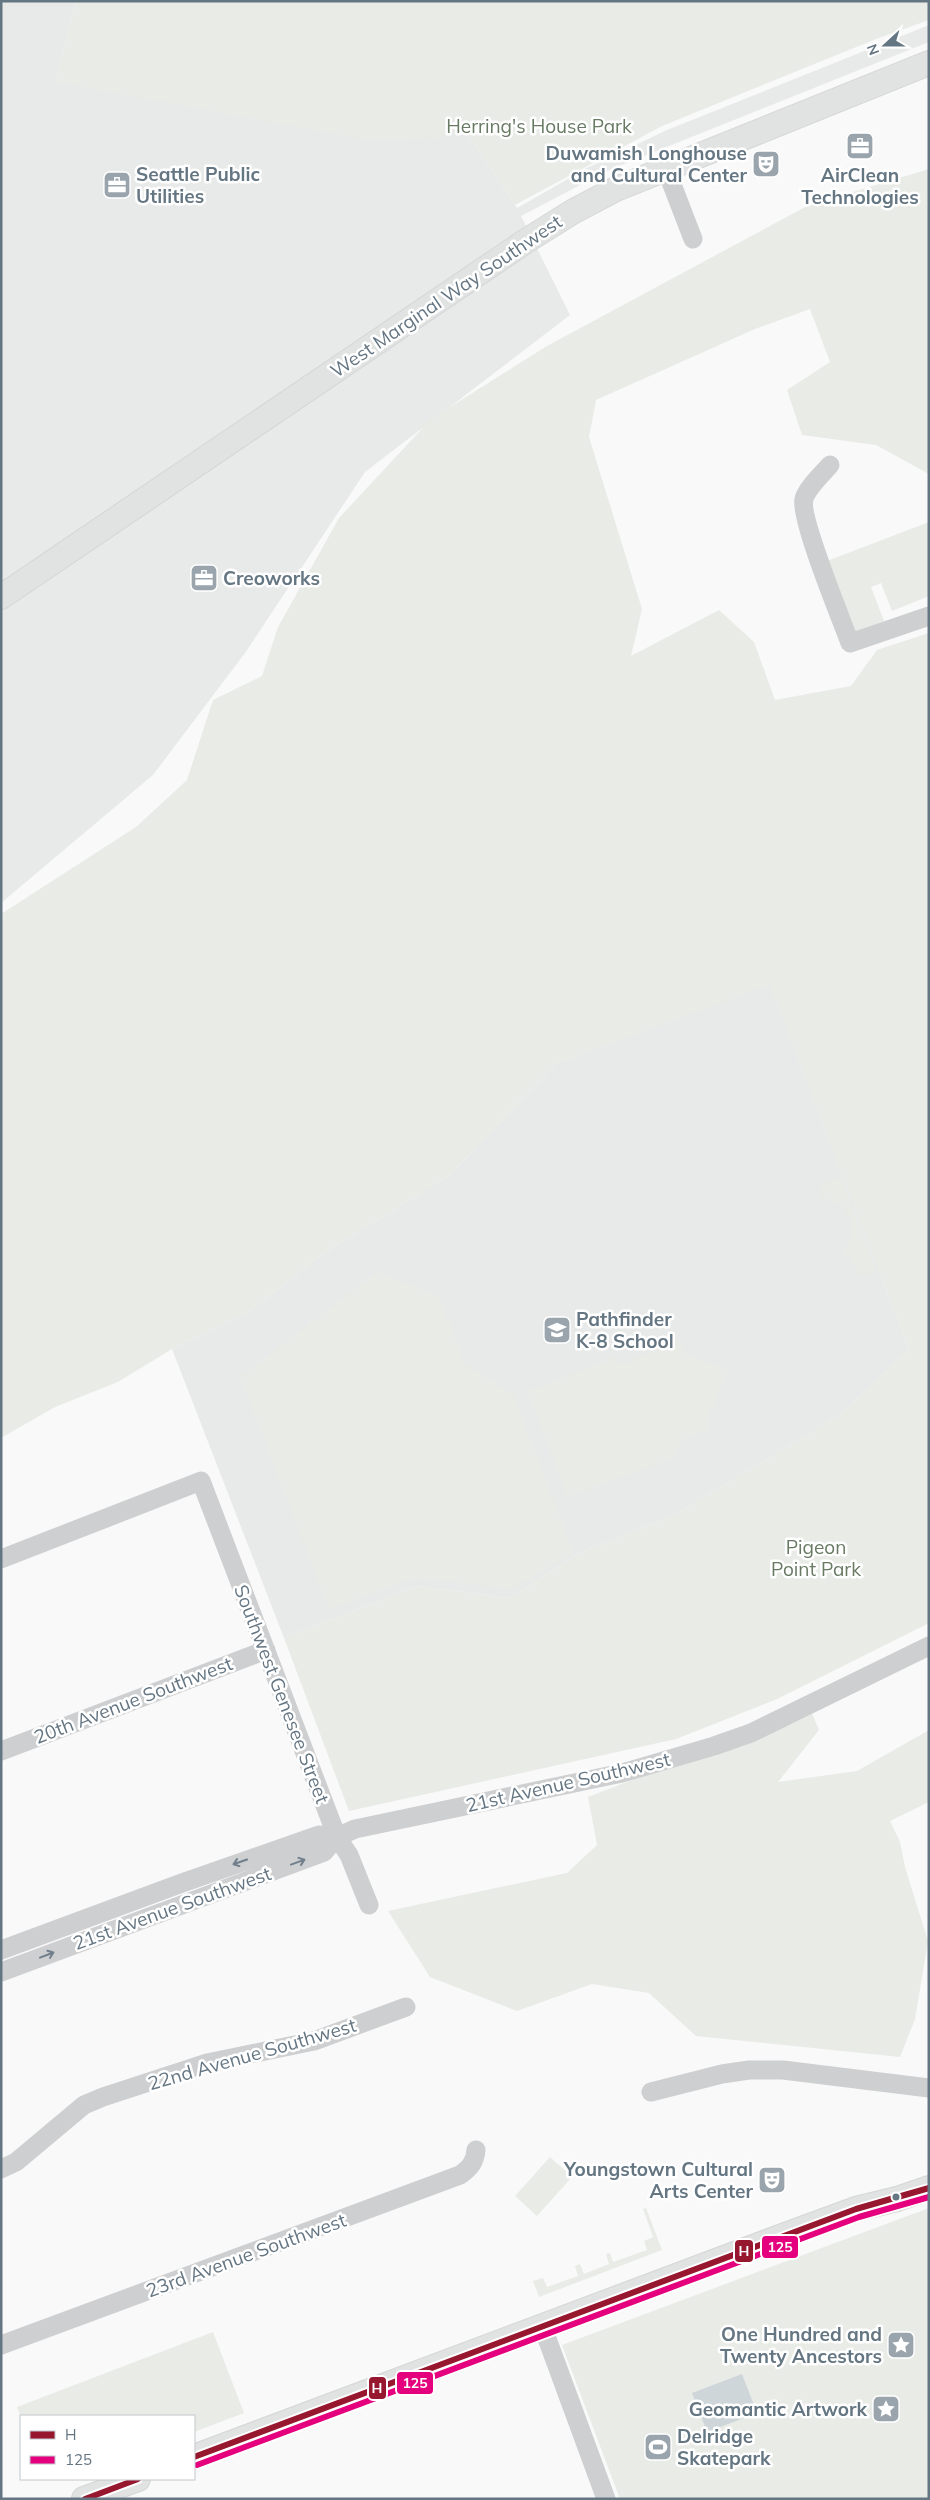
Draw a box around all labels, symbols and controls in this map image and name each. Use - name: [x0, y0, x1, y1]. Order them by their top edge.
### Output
- north arrow: [860, 20, 910, 70]
- text: N: [863, 41, 883, 58]
- park label: Herring's House Park: [446, 114, 632, 138]
- office icon: AirClean Technologies: [845, 131, 875, 161]
- place label: Duwamish Longhouse and Cultural Center: [546, 141, 748, 187]
- theatre icon: Duwamish Longhouse and Cultural Center: [751, 149, 781, 179]
- place label: Seattle Public Utilities: [136, 162, 260, 208]
- place label: AirClean Technologies: [801, 163, 919, 209]
- office icon: Seattle Public Utilities: [102, 170, 132, 200]
- street label: West Marginal Way Southwest: [326, 209, 567, 383]
- office icon: Creoworks: [189, 563, 219, 593]
- place label: Creoworks: [223, 566, 320, 590]
- place label: Pathfinder K-8 School: [576, 1307, 674, 1353]
- school or university icon: Pathfinder K-8 School: [542, 1315, 572, 1345]
- park label: Pigeon Point Park: [771, 1535, 861, 1581]
- street label: Southwest Genesee Street: [229, 1581, 335, 1807]
- street label: 20th Avenue Southwest: [30, 1651, 236, 1749]
- street label: 21st Avenue Southwest: [464, 1747, 673, 1817]
- one-way arrow: [289, 1857, 305, 1866]
- one-way arrow: [232, 1858, 248, 1868]
- street label: 21st Avenue Southwest: [70, 1861, 275, 1955]
- one-way arrow: [39, 1950, 54, 1959]
- street label: 22nd Avenue Southwest: [145, 2013, 359, 2095]
- place label: Youngstown Cultural Arts Center: [563, 2157, 754, 2203]
- theatre icon: Youngstown Cultural Arts Center: [757, 2165, 787, 2195]
- unlabelled marker: [891, 2192, 901, 2202]
- street label: 23rd Avenue Southwest: [143, 2208, 350, 2302]
- line badge: 125: [761, 2235, 799, 2259]
- text: 125: [767, 2238, 793, 2256]
- line badge: H: [734, 2239, 754, 2263]
- text: H: [739, 2242, 749, 2260]
- place label: One Hundred and Twenty Ancestors: [720, 2322, 882, 2368]
- place icon: One Hundred and Twenty Ancestors: [886, 2330, 916, 2360]
- line badge: 125: [396, 2371, 434, 2395]
- text: 125: [402, 2374, 428, 2392]
- line badge: H: [368, 2376, 387, 2400]
- text: H: [372, 2379, 382, 2397]
- place icon: Geomantic Artwork: [871, 2394, 901, 2424]
- place label: Geomantic Artwork: [689, 2397, 868, 2421]
- legend: [20, 2415, 195, 2480]
- place label: Delridge Skatepark: [677, 2424, 771, 2470]
- text: H: [65, 2425, 77, 2444]
- sports icon: Delridge Skatepark: [643, 2432, 673, 2462]
- text: 125: [65, 2450, 92, 2469]

